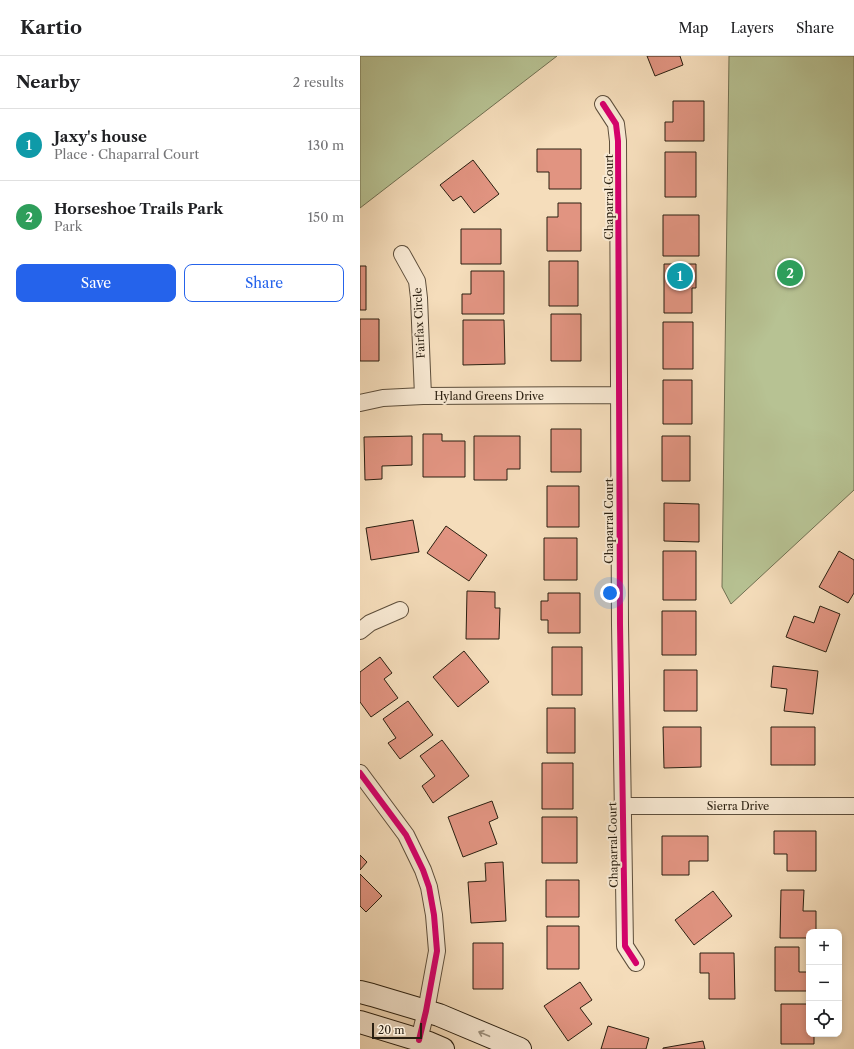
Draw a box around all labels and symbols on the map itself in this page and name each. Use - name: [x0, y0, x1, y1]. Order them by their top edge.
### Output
- street label: Chaparral Court: [602, 154, 616, 240]
- pin: 2: [777, 258, 803, 288]
- pin: 1: [667, 261, 693, 291]
- street label: Fairfax Circle: [410, 287, 428, 359]
- street label: Hyland Greens Drive: [434, 389, 544, 403]
- street label: Chaparral Court: [602, 478, 616, 564]
- your location: [600, 583, 620, 603]
- street label: Sierra Drive: [707, 799, 769, 813]
- street label: Chaparral Court: [605, 802, 621, 888]
- scale bar: [372, 1021, 422, 1040]
- one-way arrow: [479, 1030, 491, 1037]

